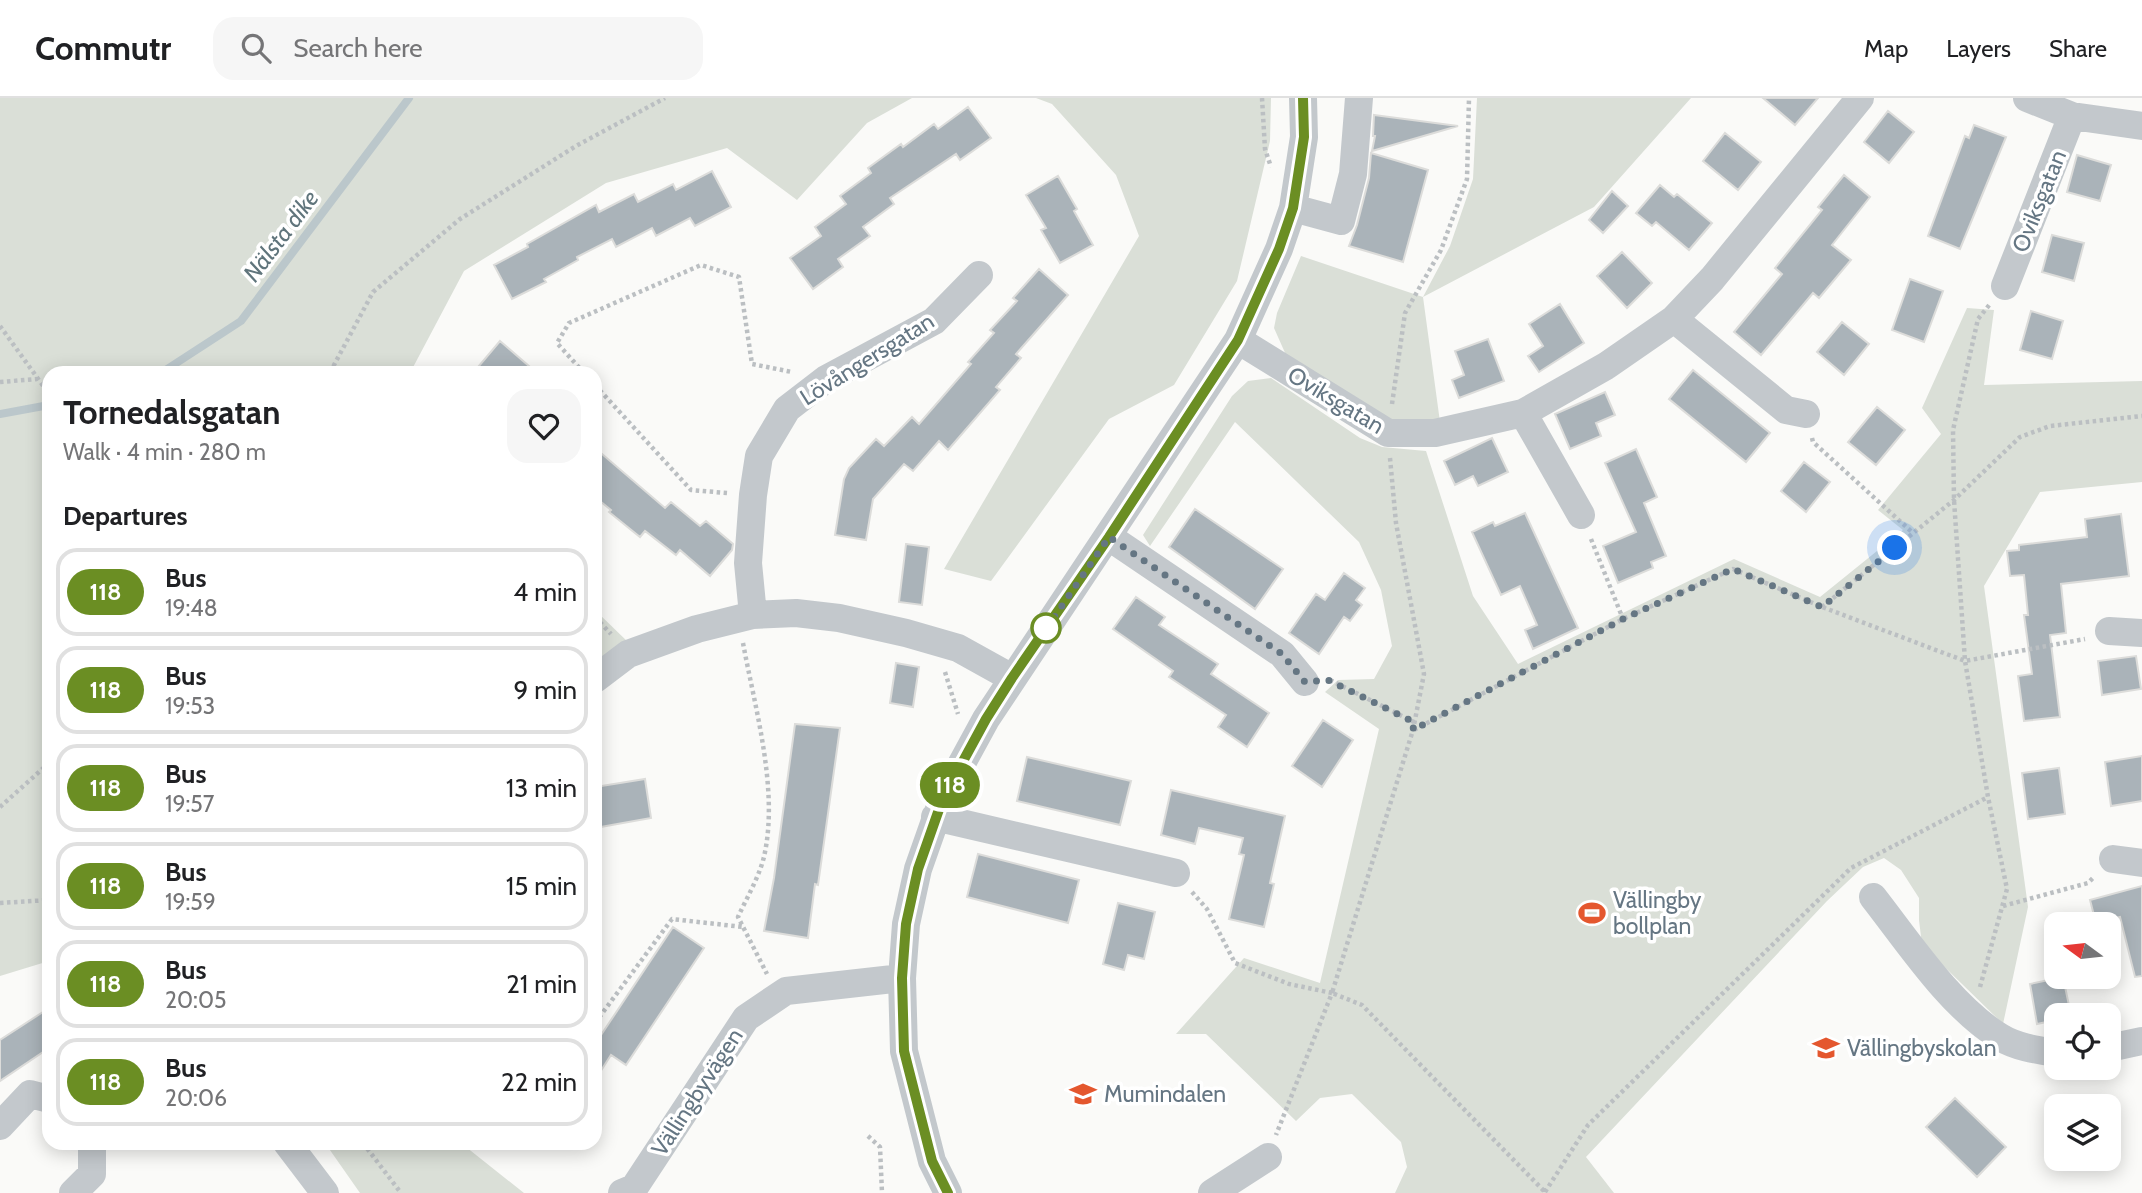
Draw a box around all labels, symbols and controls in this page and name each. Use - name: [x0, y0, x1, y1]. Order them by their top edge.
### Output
- search box: [213, 17, 703, 80]
- text: Commutr: [35, 28, 171, 68]
- icon: search: [237, 29, 275, 67]
- text: Search here: [293, 32, 422, 64]
- text: Map: [1864, 34, 1908, 63]
- text: Layers: [1946, 34, 2011, 63]
- text: Share: [2049, 34, 2107, 63]
- street label: Oviksgatan: [2006, 146, 2072, 256]
- water label: Nälsta dike: [237, 184, 324, 287]
- street label: Lövångersgatan: [795, 307, 939, 411]
- street label: Oviksgatan: [1283, 360, 1389, 440]
- button: heart: [507, 389, 581, 463]
- text: Tornedalsgatan: [63, 392, 280, 432]
- text: Walk · 4 min · 280 m: [63, 438, 266, 466]
- text: Departures: [63, 500, 187, 532]
- your location: [1877, 530, 1912, 565]
- text: Bus: [165, 562, 206, 594]
- text: 4 min: [513, 576, 577, 608]
- text: 118: [89, 577, 122, 606]
- text: 19:48: [165, 594, 218, 622]
- unlabelled marker: [1031, 613, 1061, 643]
- text: Bus: [165, 660, 206, 692]
- text: 9 min: [514, 674, 577, 706]
- text: 118: [89, 675, 122, 704]
- text: 19:53: [165, 692, 215, 720]
- text: Bus: [165, 758, 206, 790]
- line badge: 118: [910, 762, 990, 808]
- text: 118: [934, 770, 966, 799]
- text: 13 min: [506, 772, 577, 804]
- text: 118: [89, 773, 122, 802]
- text: 19:57: [165, 790, 214, 818]
- text: Bus: [165, 856, 206, 888]
- text: 15 min: [506, 870, 577, 902]
- text: 118: [89, 871, 122, 900]
- place label: Vällingby bollplan: [1613, 886, 1702, 940]
- text: 19:59: [165, 888, 216, 916]
- sports icon: Vällingby bollplan: [1577, 898, 1607, 928]
- north arrow: [2044, 912, 2121, 989]
- map controls: [2044, 912, 2121, 1171]
- text: Bus: [165, 954, 206, 986]
- text: 21 min: [506, 968, 577, 1000]
- text: 118: [89, 969, 122, 998]
- text: 20:05: [165, 986, 226, 1014]
- button: locate: [2044, 1003, 2121, 1080]
- street label: Vällingbyvägen: [645, 1023, 749, 1161]
- school or university icon: Vällingbyskolan: [1811, 1033, 1841, 1063]
- place label: Vällingbyskolan: [1847, 1034, 1997, 1062]
- text: Bus: [165, 1052, 206, 1084]
- text: 22 min: [501, 1066, 577, 1098]
- text: 118: [89, 1067, 122, 1096]
- school or university icon: Mumindalen: [1068, 1079, 1098, 1109]
- place label: Mumindalen: [1104, 1080, 1226, 1108]
- text: 20:06: [165, 1084, 227, 1112]
- button: layers: [2044, 1094, 2121, 1171]

